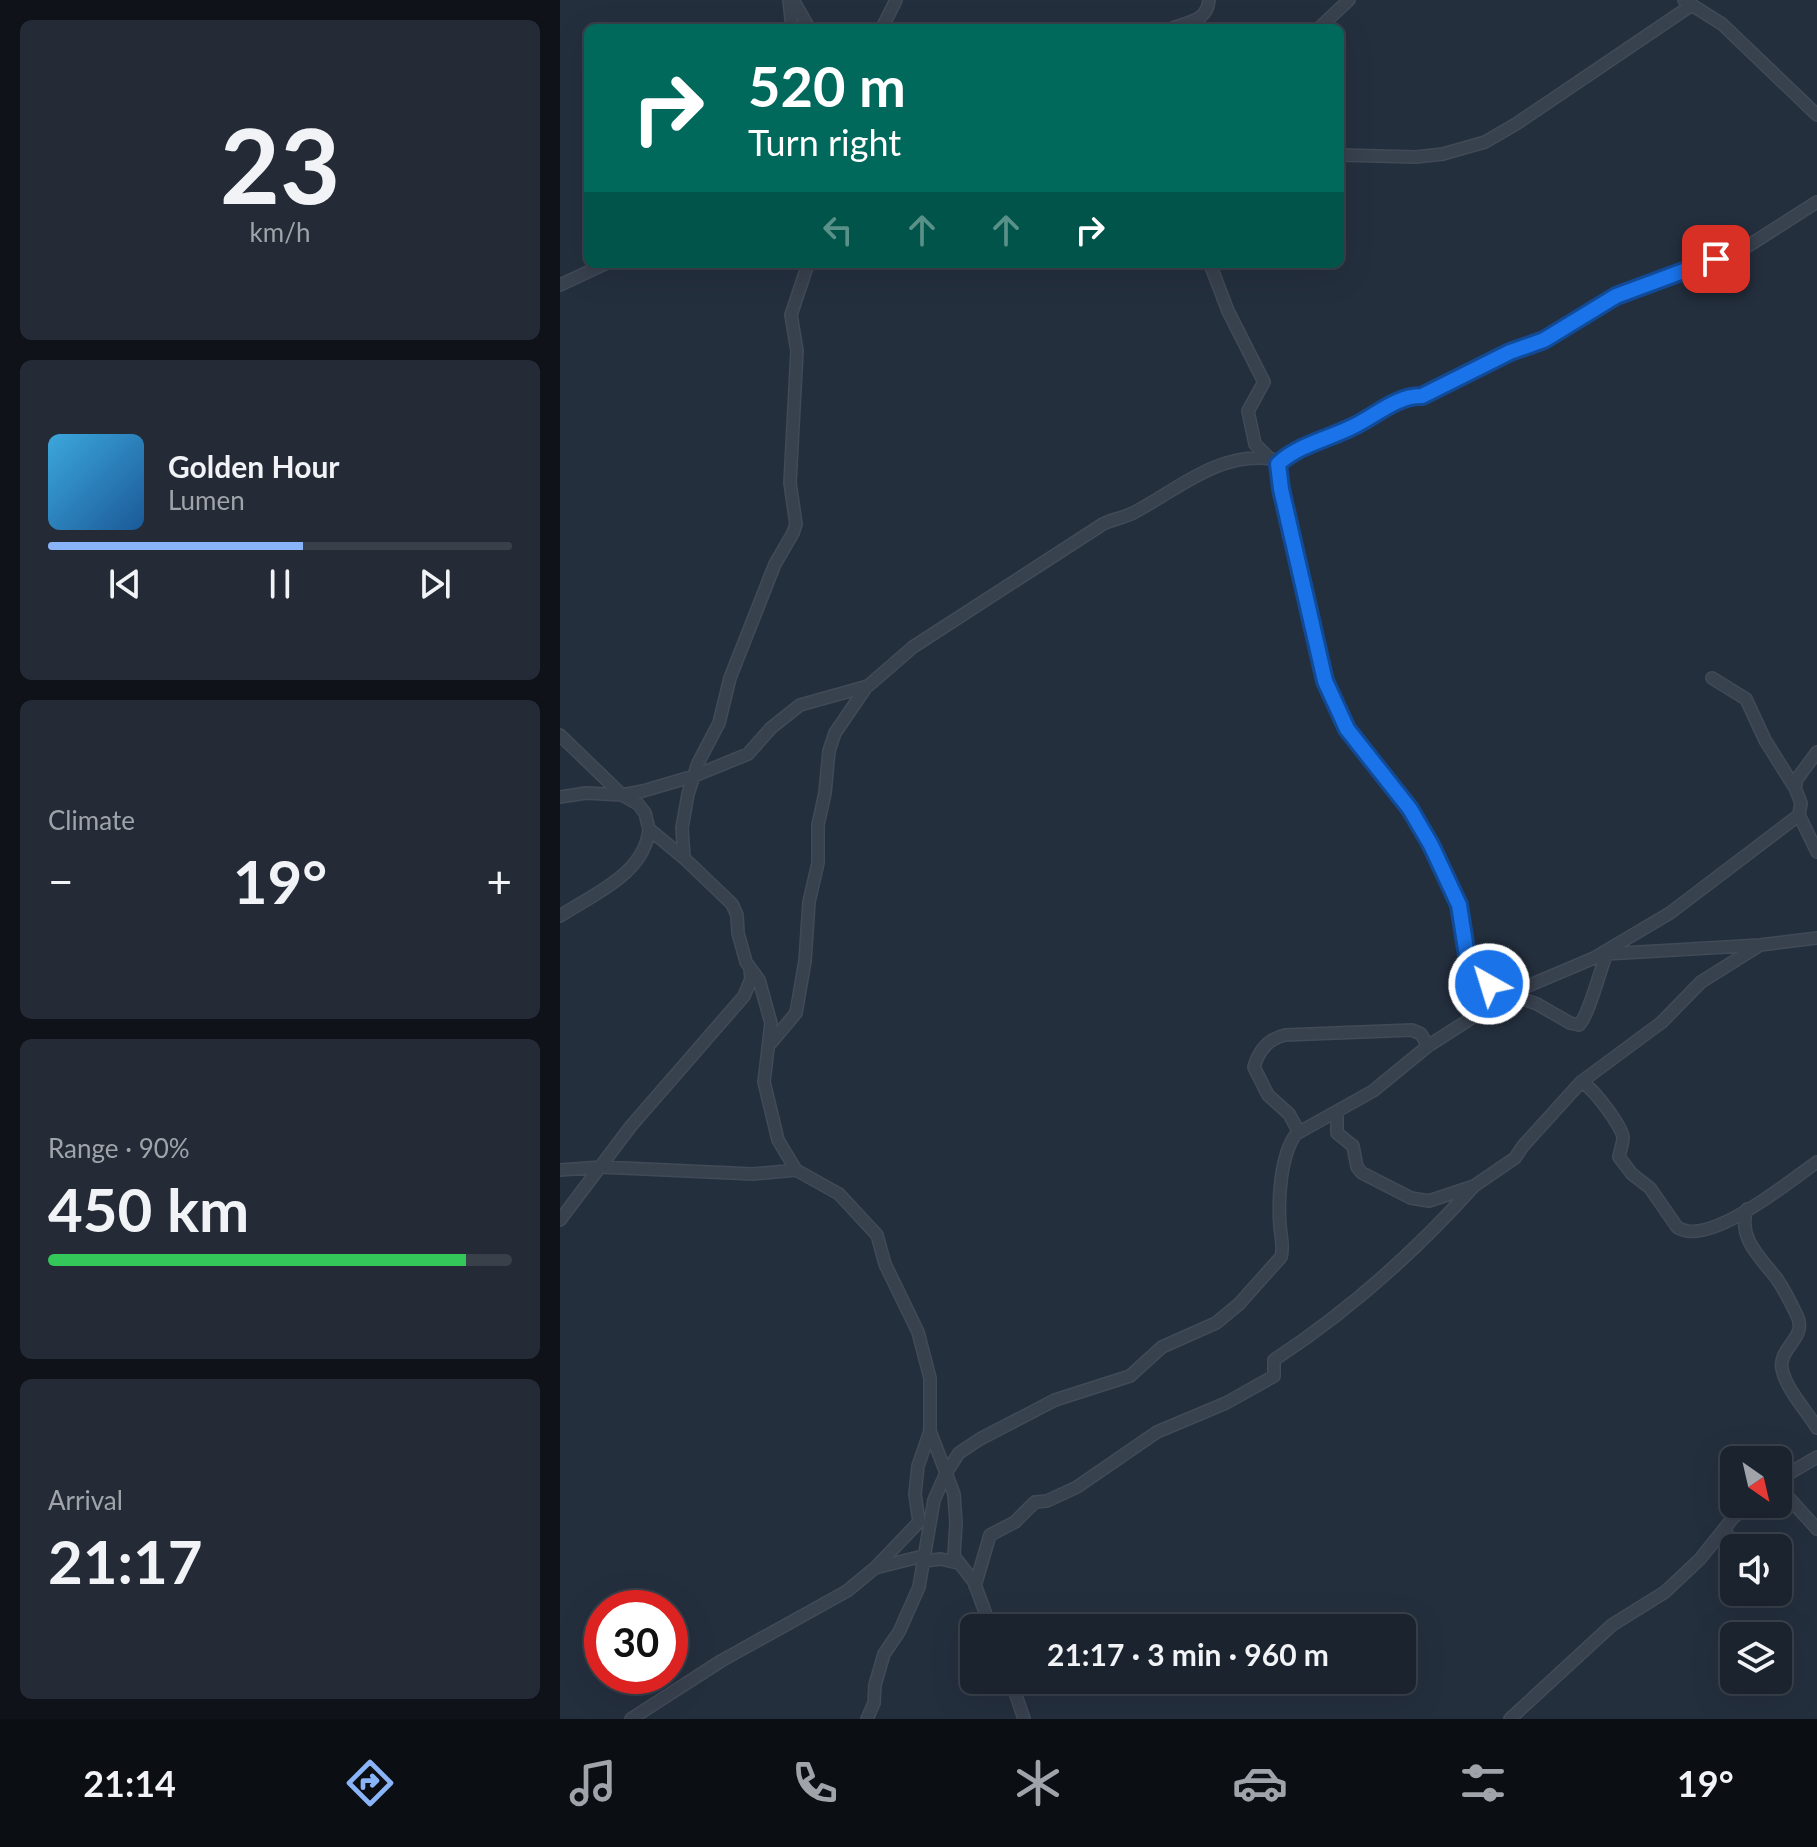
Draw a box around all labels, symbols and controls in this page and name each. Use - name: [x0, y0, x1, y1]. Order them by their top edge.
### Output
- text: 520 m: [748, 52, 906, 119]
- icon: right: [616, 56, 720, 160]
- text: 23: [220, 101, 340, 226]
- text: Turn right: [748, 120, 901, 164]
- icon: left: [816, 208, 860, 252]
- icon: ahead: [900, 208, 944, 252]
- icon: ahead: [984, 208, 1028, 252]
- icon: right: [1068, 208, 1112, 252]
- text: km/h: [250, 216, 310, 248]
- pin: [1682, 225, 1750, 293]
- icon: arrive: [1694, 237, 1738, 281]
- text: Golden Hour: [168, 448, 340, 484]
- text: Lumen: [168, 484, 245, 516]
- icon: previous: [103, 562, 147, 606]
- icon: pause: [258, 562, 302, 606]
- icon: next: [413, 562, 457, 606]
- text: Climate: [48, 804, 135, 836]
- text: 19°: [233, 845, 327, 917]
- text: −: [48, 855, 74, 907]
- text: +: [486, 855, 512, 907]
- position arrow: [1447, 942, 1531, 1026]
- text: Range · 90%: [48, 1132, 190, 1164]
- text: 450 km: [48, 1173, 249, 1245]
- north arrow: [1720, 1446, 1792, 1518]
- map controls: [1720, 1446, 1792, 1694]
- text: Arrival: [48, 1484, 123, 1516]
- text: 21:17: [48, 1525, 203, 1597]
- button: sound: [1720, 1534, 1792, 1606]
- speed limit sign: 30: [584, 1590, 688, 1694]
- button: layers: [1720, 1622, 1792, 1694]
- text: 21:17 · 3 min · 960 m: [1047, 1636, 1329, 1672]
- icon: directions: [342, 1755, 398, 1811]
- icon: music: [565, 1755, 621, 1811]
- icon: phone: [787, 1755, 843, 1811]
- icon: climate: [1010, 1755, 1066, 1811]
- icon: car: [1232, 1755, 1288, 1811]
- icon: filters: [1455, 1755, 1511, 1811]
- text: 21:14: [83, 1761, 176, 1805]
- text: 19°: [1677, 1761, 1734, 1805]

